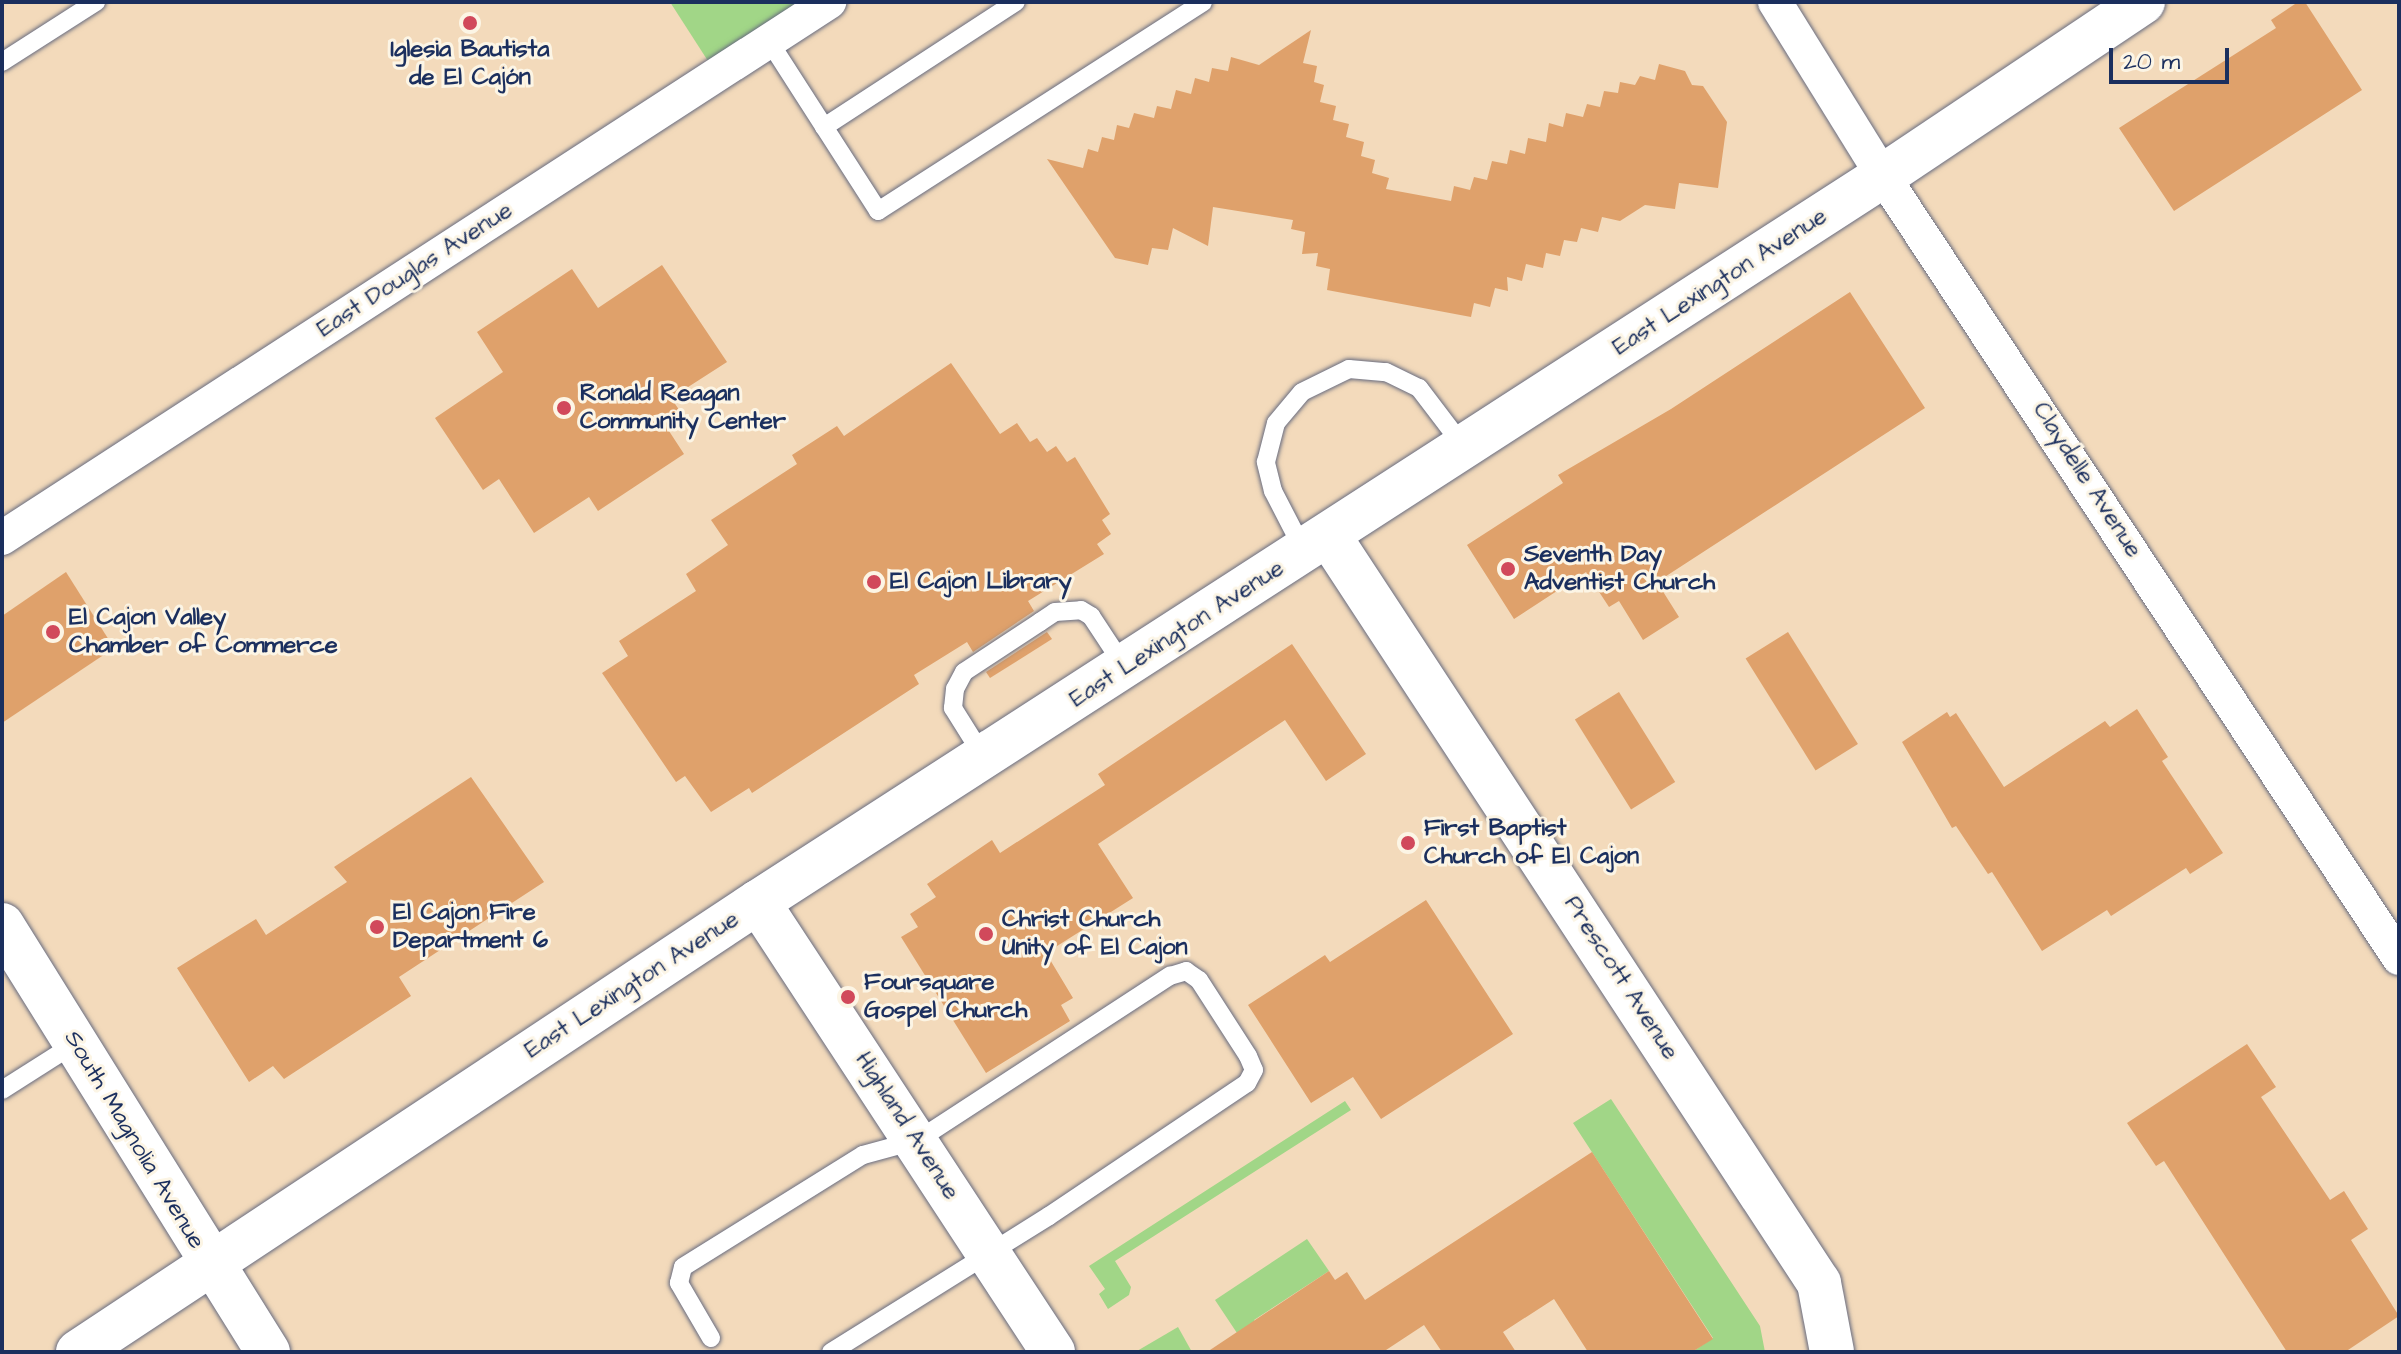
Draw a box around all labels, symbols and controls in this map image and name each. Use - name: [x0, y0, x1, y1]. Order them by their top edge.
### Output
- marker: Iglesia Bautista de El Cajón: [461, 14, 479, 32]
- scale bar: [2113, 32, 2233, 82]
- place label: Iglesia Bautista de El Cajón: [390, 36, 550, 92]
- text: 20 m: [2123, 45, 2180, 79]
- street label: East Douglas Avenue: [312, 196, 518, 344]
- street label: East Lexington Avenue: [1608, 202, 1832, 362]
- place label: Ronald Reagan Community Center: [580, 380, 786, 436]
- street label: Claydelle Avenue: [2026, 397, 2148, 563]
- marker: Ronald Reagan Community Center: [555, 399, 573, 417]
- place label: Seventh Day Adventist Church: [1524, 541, 1715, 597]
- street label: East Lexington Avenue: [1065, 554, 1289, 714]
- marker: Seventh Day Adventist Church: [1499, 560, 1517, 578]
- place label: El Cajon Library: [890, 568, 1072, 596]
- marker: El Cajon Library: [865, 573, 883, 591]
- place label: El Cajon Valley Chamber of Commerce: [69, 604, 338, 660]
- marker: El Cajon Valley Chamber of Commerce: [44, 623, 62, 641]
- place label: First Baptist Church of El Cajon: [1424, 815, 1639, 871]
- marker: First Baptist Church of El Cajon: [1399, 834, 1417, 852]
- street label: Prescott Avenue: [1557, 891, 1685, 1065]
- place label: El Cajon Fire Department 6: [393, 899, 548, 955]
- street label: East Lexington Avenue: [520, 905, 744, 1065]
- place label: Christ Church Unity of El Cajon: [1002, 906, 1188, 962]
- marker: El Cajon Fire Department 6: [368, 918, 386, 936]
- marker: Christ Church Unity of El Cajon: [977, 925, 995, 943]
- place label: Foursquare Gospel Church: [864, 969, 1027, 1025]
- marker: Foursquare Gospel Church: [839, 988, 857, 1006]
- street label: South Magnolia Avenue: [57, 1026, 211, 1254]
- street label: Highland Avenue: [849, 1047, 965, 1205]

